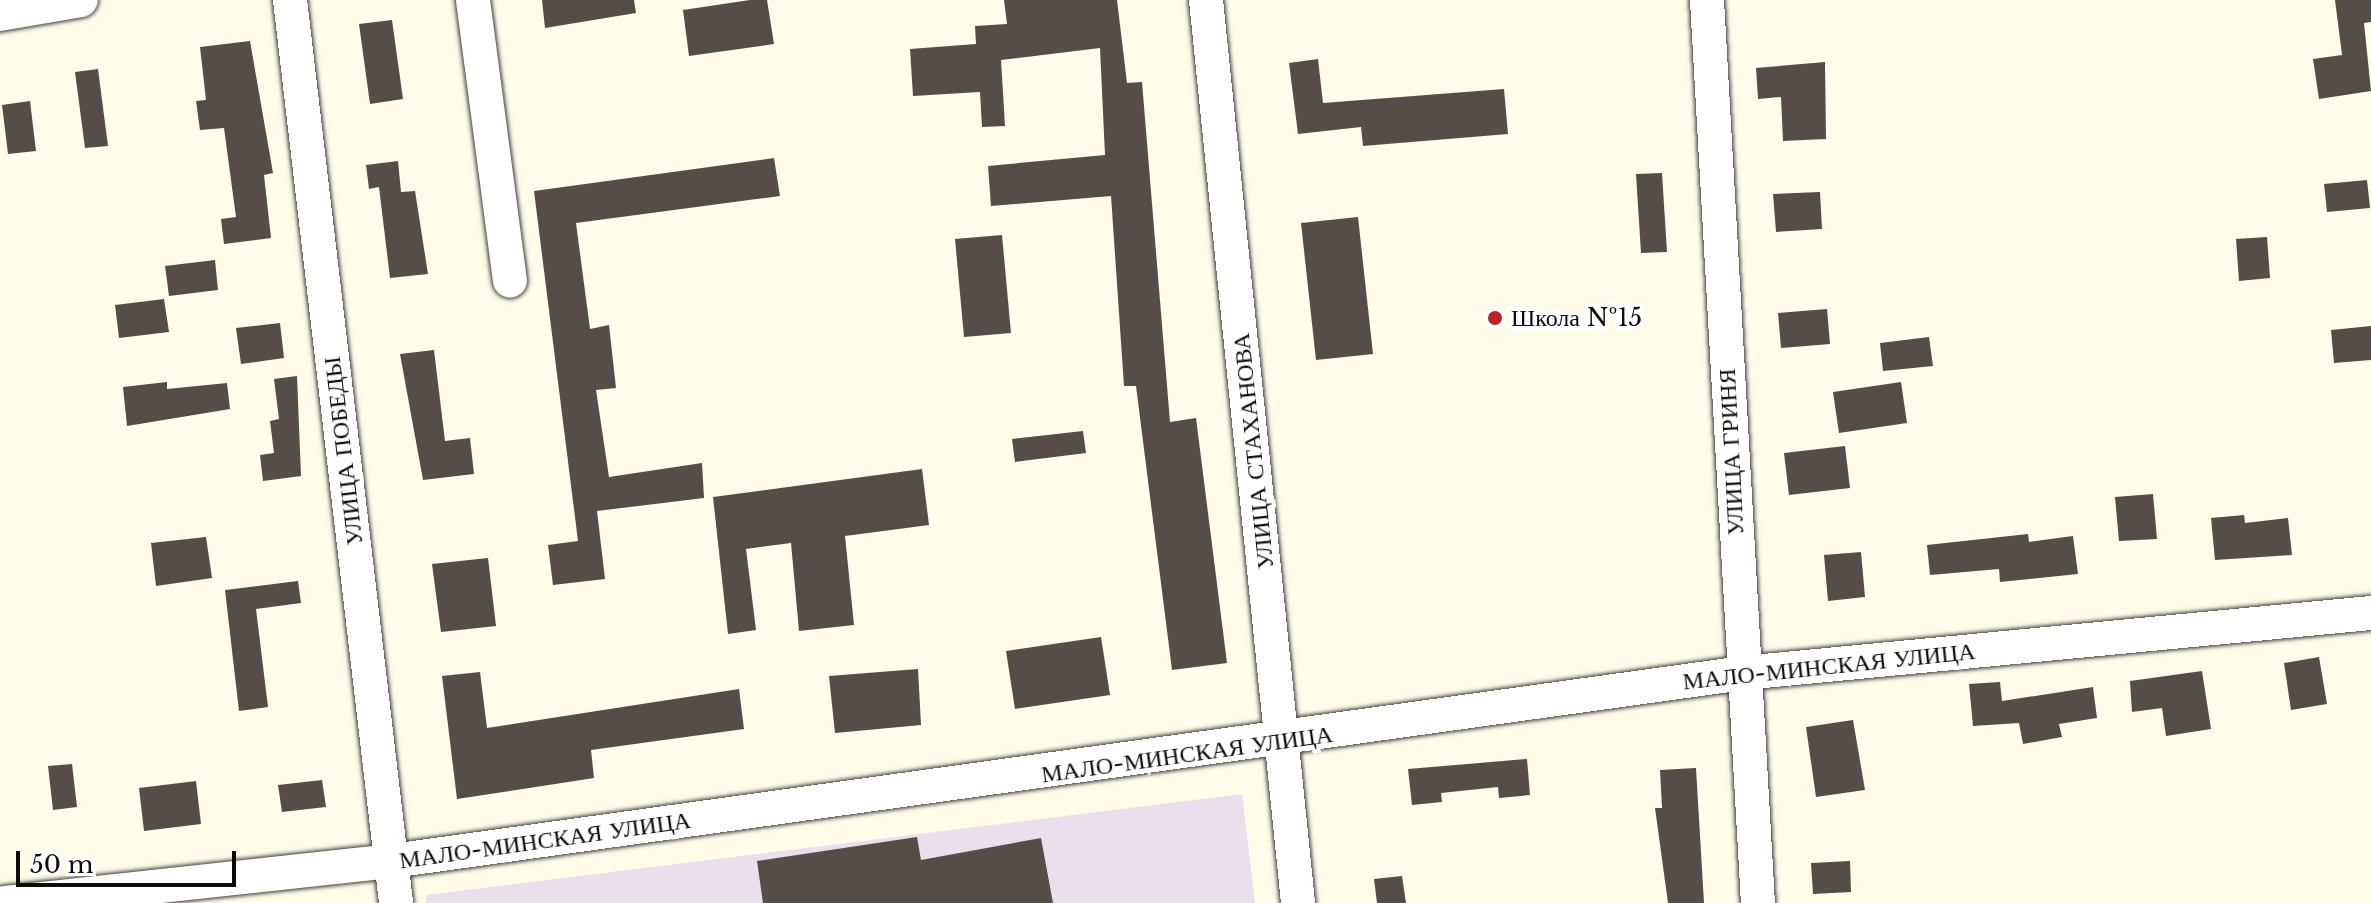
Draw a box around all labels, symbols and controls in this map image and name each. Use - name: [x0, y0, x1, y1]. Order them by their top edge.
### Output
- place label: Школа №15: [1511, 304, 1642, 332]
- marker: Школа №15: [1486, 309, 1504, 327]
- street label: УЛИЦА СТАХАНОВА: [1226, 331, 1280, 571]
- street label: УЛИЦА ПОБЕДЫ: [317, 355, 369, 547]
- street label: УЛИЦА ГРИНЯ: [1712, 368, 1750, 536]
- street label: МАЛО-МИНСКАЯ УЛИЦА: [1681, 636, 1977, 696]
- street label: МАЛО-МИНСКАЯ УЛИЦА: [1039, 719, 1335, 789]
- street label: МАЛО-МИНСКАЯ УЛИЦА: [397, 805, 693, 875]
- scale bar: [20, 835, 240, 885]
- text: 50 m: [30, 850, 93, 879]

